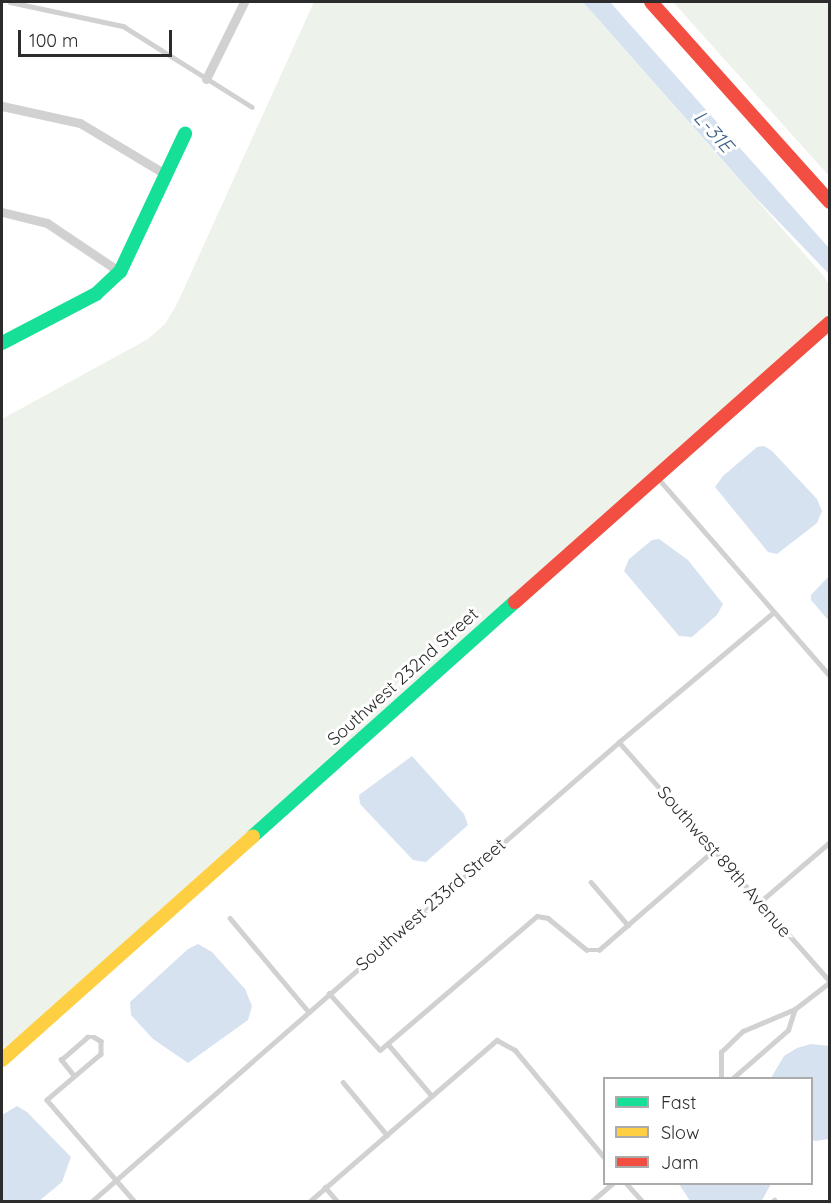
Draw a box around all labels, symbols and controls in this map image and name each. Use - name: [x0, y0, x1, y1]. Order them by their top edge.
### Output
- scale bar: [21, 18, 176, 56]
- text: 100 m: [29, 29, 78, 52]
- water label: L-31E: [689, 105, 739, 157]
- street label: Southwest 232nd Street: [323, 604, 483, 750]
- street label: Southwest 89th Avenue: [652, 782, 796, 942]
- street label: Southwest 233rd Street: [352, 834, 510, 976]
- legend: [603, 1077, 813, 1185]
- text: Fast: [661, 1091, 696, 1114]
- text: Slow: [661, 1121, 699, 1144]
- text: Jam: [661, 1151, 699, 1174]

